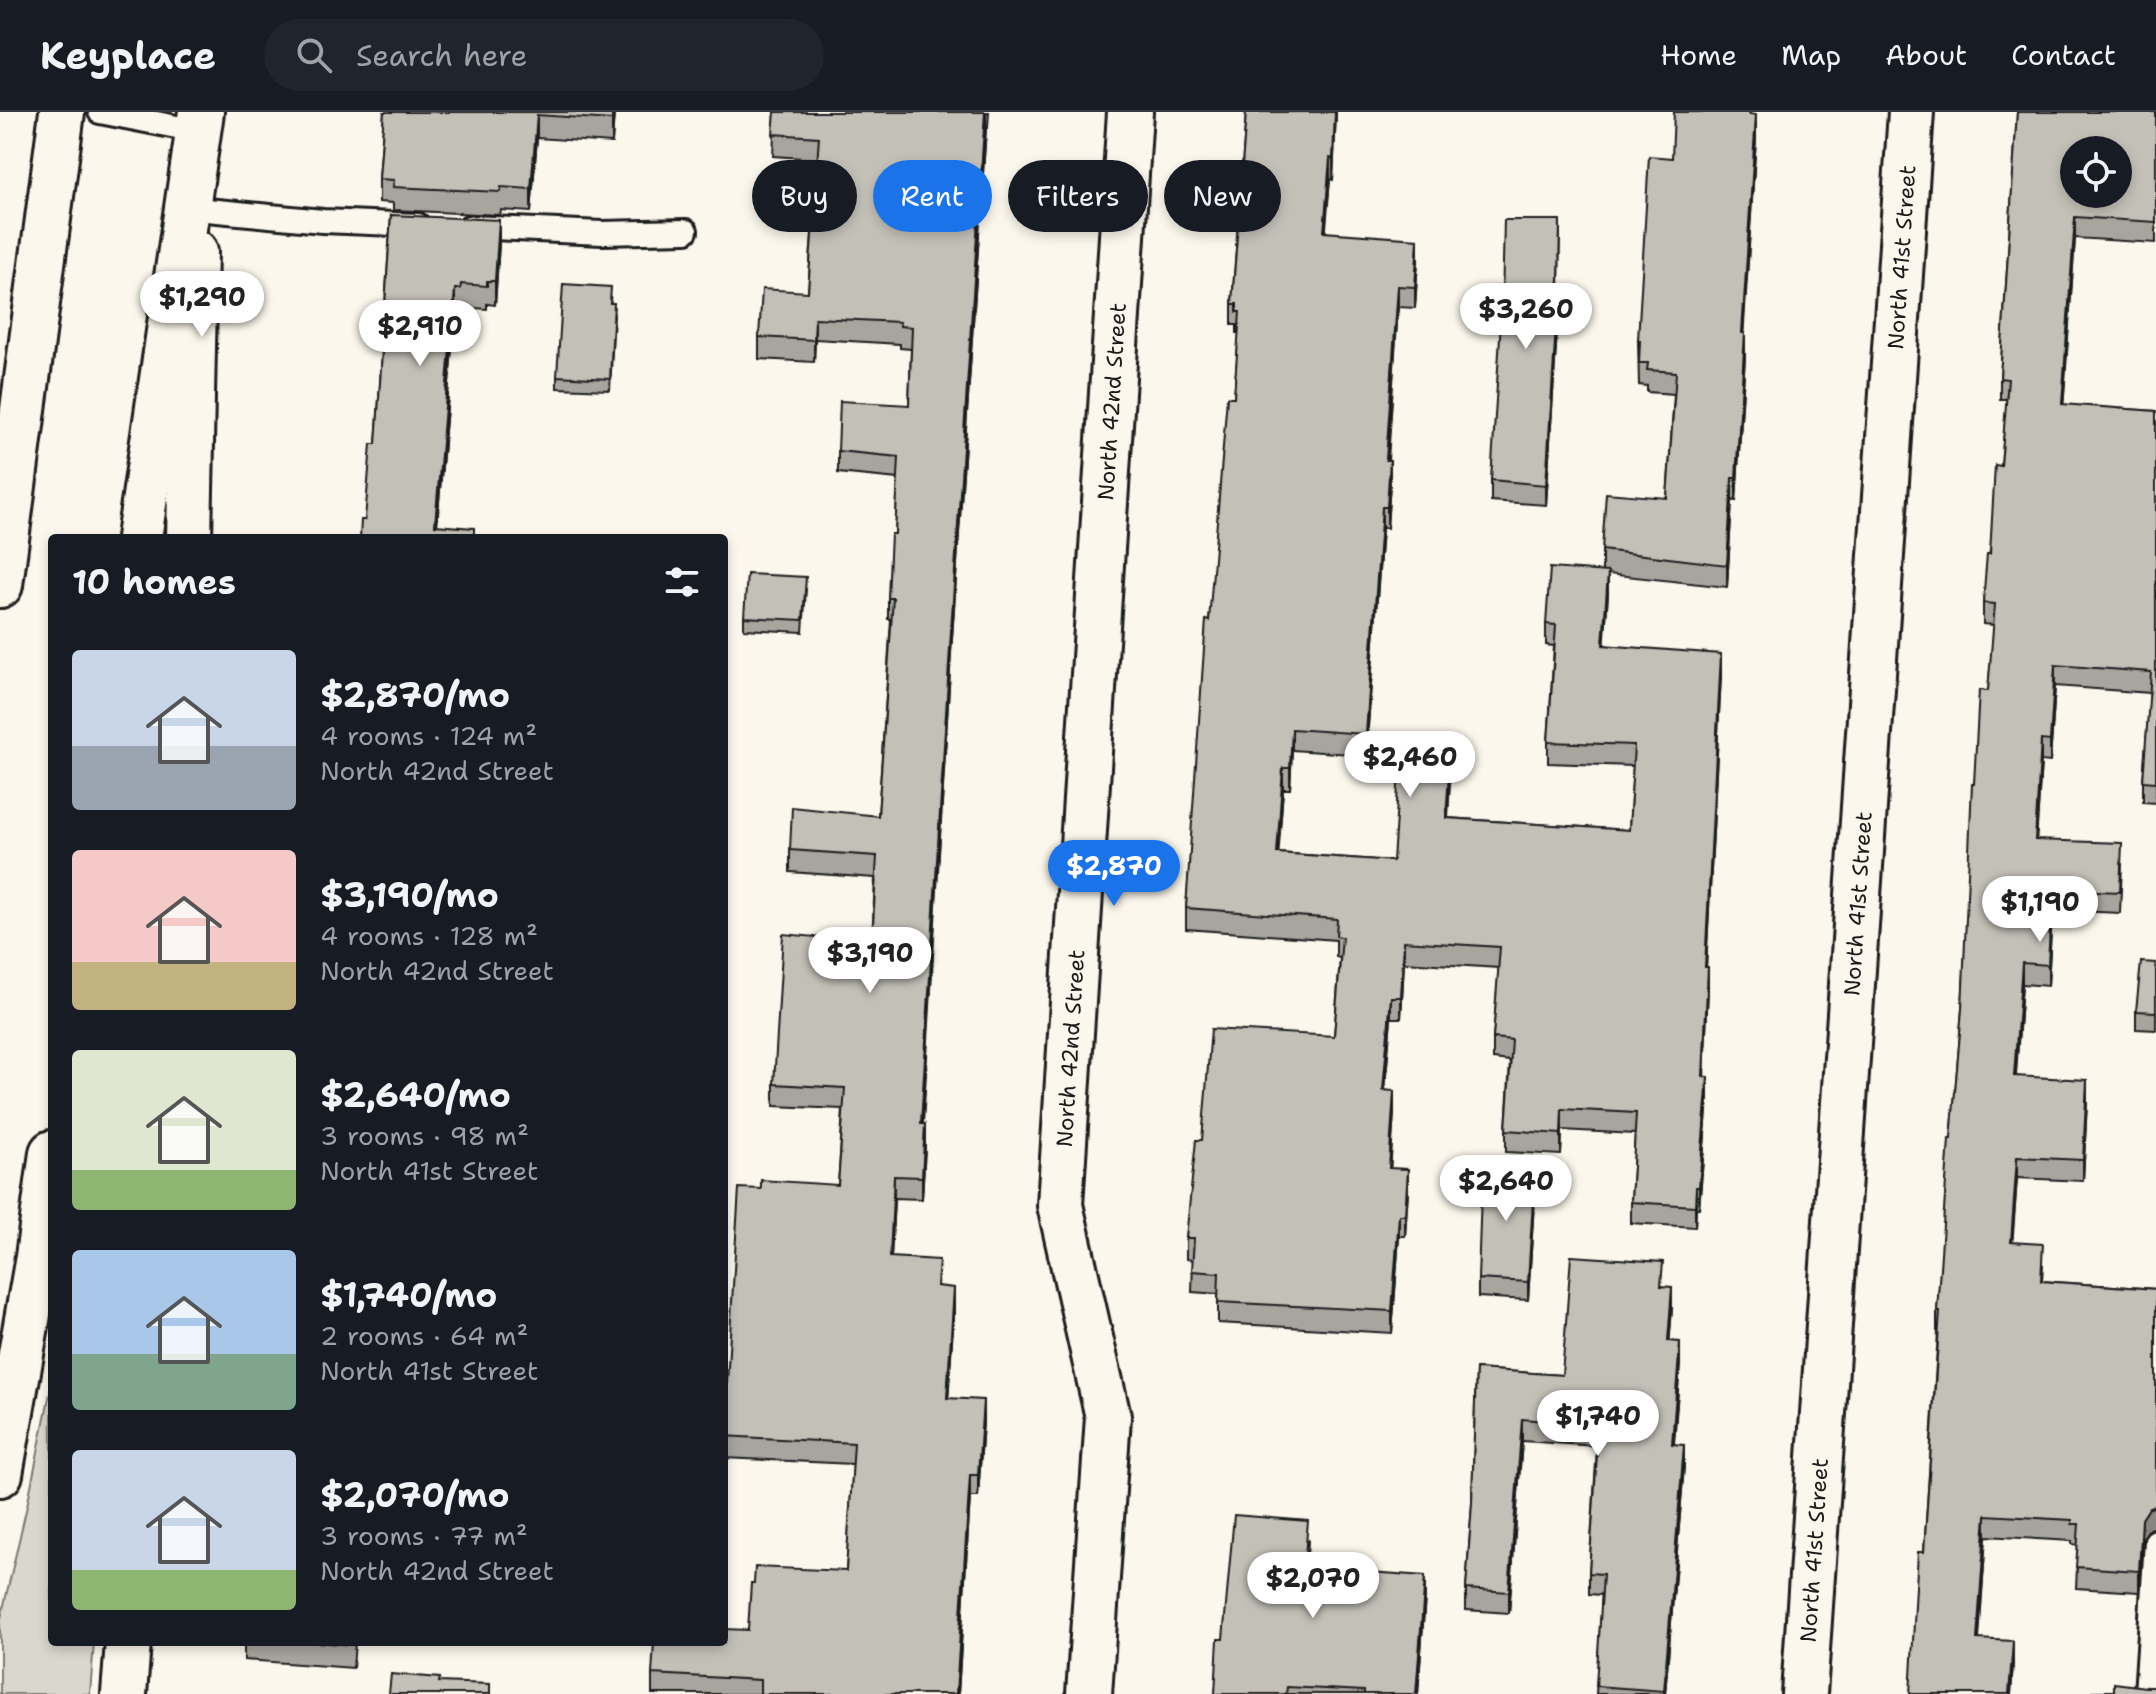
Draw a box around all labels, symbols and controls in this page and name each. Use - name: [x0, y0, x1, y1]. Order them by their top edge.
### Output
- search box: [264, 19, 824, 91]
- text: Keyplace: [40, 30, 216, 81]
- icon: search: [292, 33, 336, 77]
- text: Search here: [356, 35, 527, 76]
- text: Home: [1660, 36, 1737, 74]
- text: Map: [1781, 36, 1841, 74]
- text: About: [1885, 36, 1967, 74]
- text: Contact: [2011, 36, 2116, 74]
- map controls: [2060, 136, 2132, 208]
- button: locate: [2060, 136, 2132, 208]
- chip: Buy: [752, 160, 857, 232]
- chip: Rent: [873, 160, 992, 232]
- chip: Filters: [1008, 160, 1148, 232]
- chip: New: [1164, 160, 1281, 232]
- street label: North 41st Street: [1880, 164, 1922, 351]
- pin: $1,290: [137, 271, 267, 339]
- text: $1,290: [158, 279, 246, 314]
- pin: $3,260: [1461, 283, 1591, 351]
- text: $3,260: [1478, 291, 1574, 326]
- pin: $2,910: [355, 300, 485, 368]
- street label: North 42nd Street: [1091, 302, 1132, 501]
- text: $2,910: [377, 308, 463, 343]
- text: 10 homes: [72, 559, 236, 605]
- icon: filters: [660, 560, 704, 604]
- text: $2,870/mo: [320, 672, 510, 718]
- icon: home: [136, 682, 232, 778]
- text: 4 rooms · 124 m²: [320, 718, 537, 753]
- pin: $2,460: [1345, 731, 1475, 799]
- text: $2,460: [1362, 739, 1458, 774]
- text: North 42nd Street: [320, 753, 554, 788]
- street label: North 41st Street: [1837, 811, 1878, 997]
- pin: $2,870: [1049, 840, 1179, 908]
- text: $2,870: [1066, 848, 1162, 883]
- text: $3,190/mo: [320, 872, 499, 918]
- pin: $1,190: [1975, 876, 2105, 944]
- icon: home: [136, 882, 232, 978]
- text: $1,190: [2000, 884, 2080, 919]
- text: 4 rooms · 128 m²: [320, 918, 538, 953]
- pin: $3,190: [805, 927, 935, 995]
- text: $3,190: [826, 935, 914, 970]
- street label: North 42nd Street: [1049, 949, 1091, 1148]
- text: North 42nd Street: [320, 953, 554, 988]
- text: $2,640/mo: [320, 1072, 511, 1118]
- icon: home: [136, 1082, 232, 1178]
- text: 3 rooms · 98 m²: [320, 1118, 529, 1153]
- text: North 41st Street: [320, 1153, 538, 1188]
- pin: $2,640: [1441, 1155, 1571, 1223]
- text: $2,640: [1458, 1163, 1554, 1198]
- text: $1,740/mo: [320, 1272, 497, 1318]
- icon: home: [136, 1282, 232, 1378]
- text: 2 rooms · 64 m²: [320, 1318, 528, 1353]
- text: North 41st Street: [320, 1353, 538, 1388]
- pin: $1,740: [1533, 1390, 1663, 1458]
- text: $1,740: [1555, 1398, 1641, 1433]
- street label: North 41st Street: [1793, 1457, 1834, 1644]
- text: $2,070/mo: [320, 1472, 510, 1518]
- icon: home: [136, 1482, 232, 1578]
- text: 3 rooms · 77 m²: [320, 1518, 528, 1553]
- pin: $2,070: [1248, 1552, 1378, 1620]
- text: North 42nd Street: [320, 1553, 554, 1588]
- text: $2,070: [1265, 1560, 1361, 1595]

